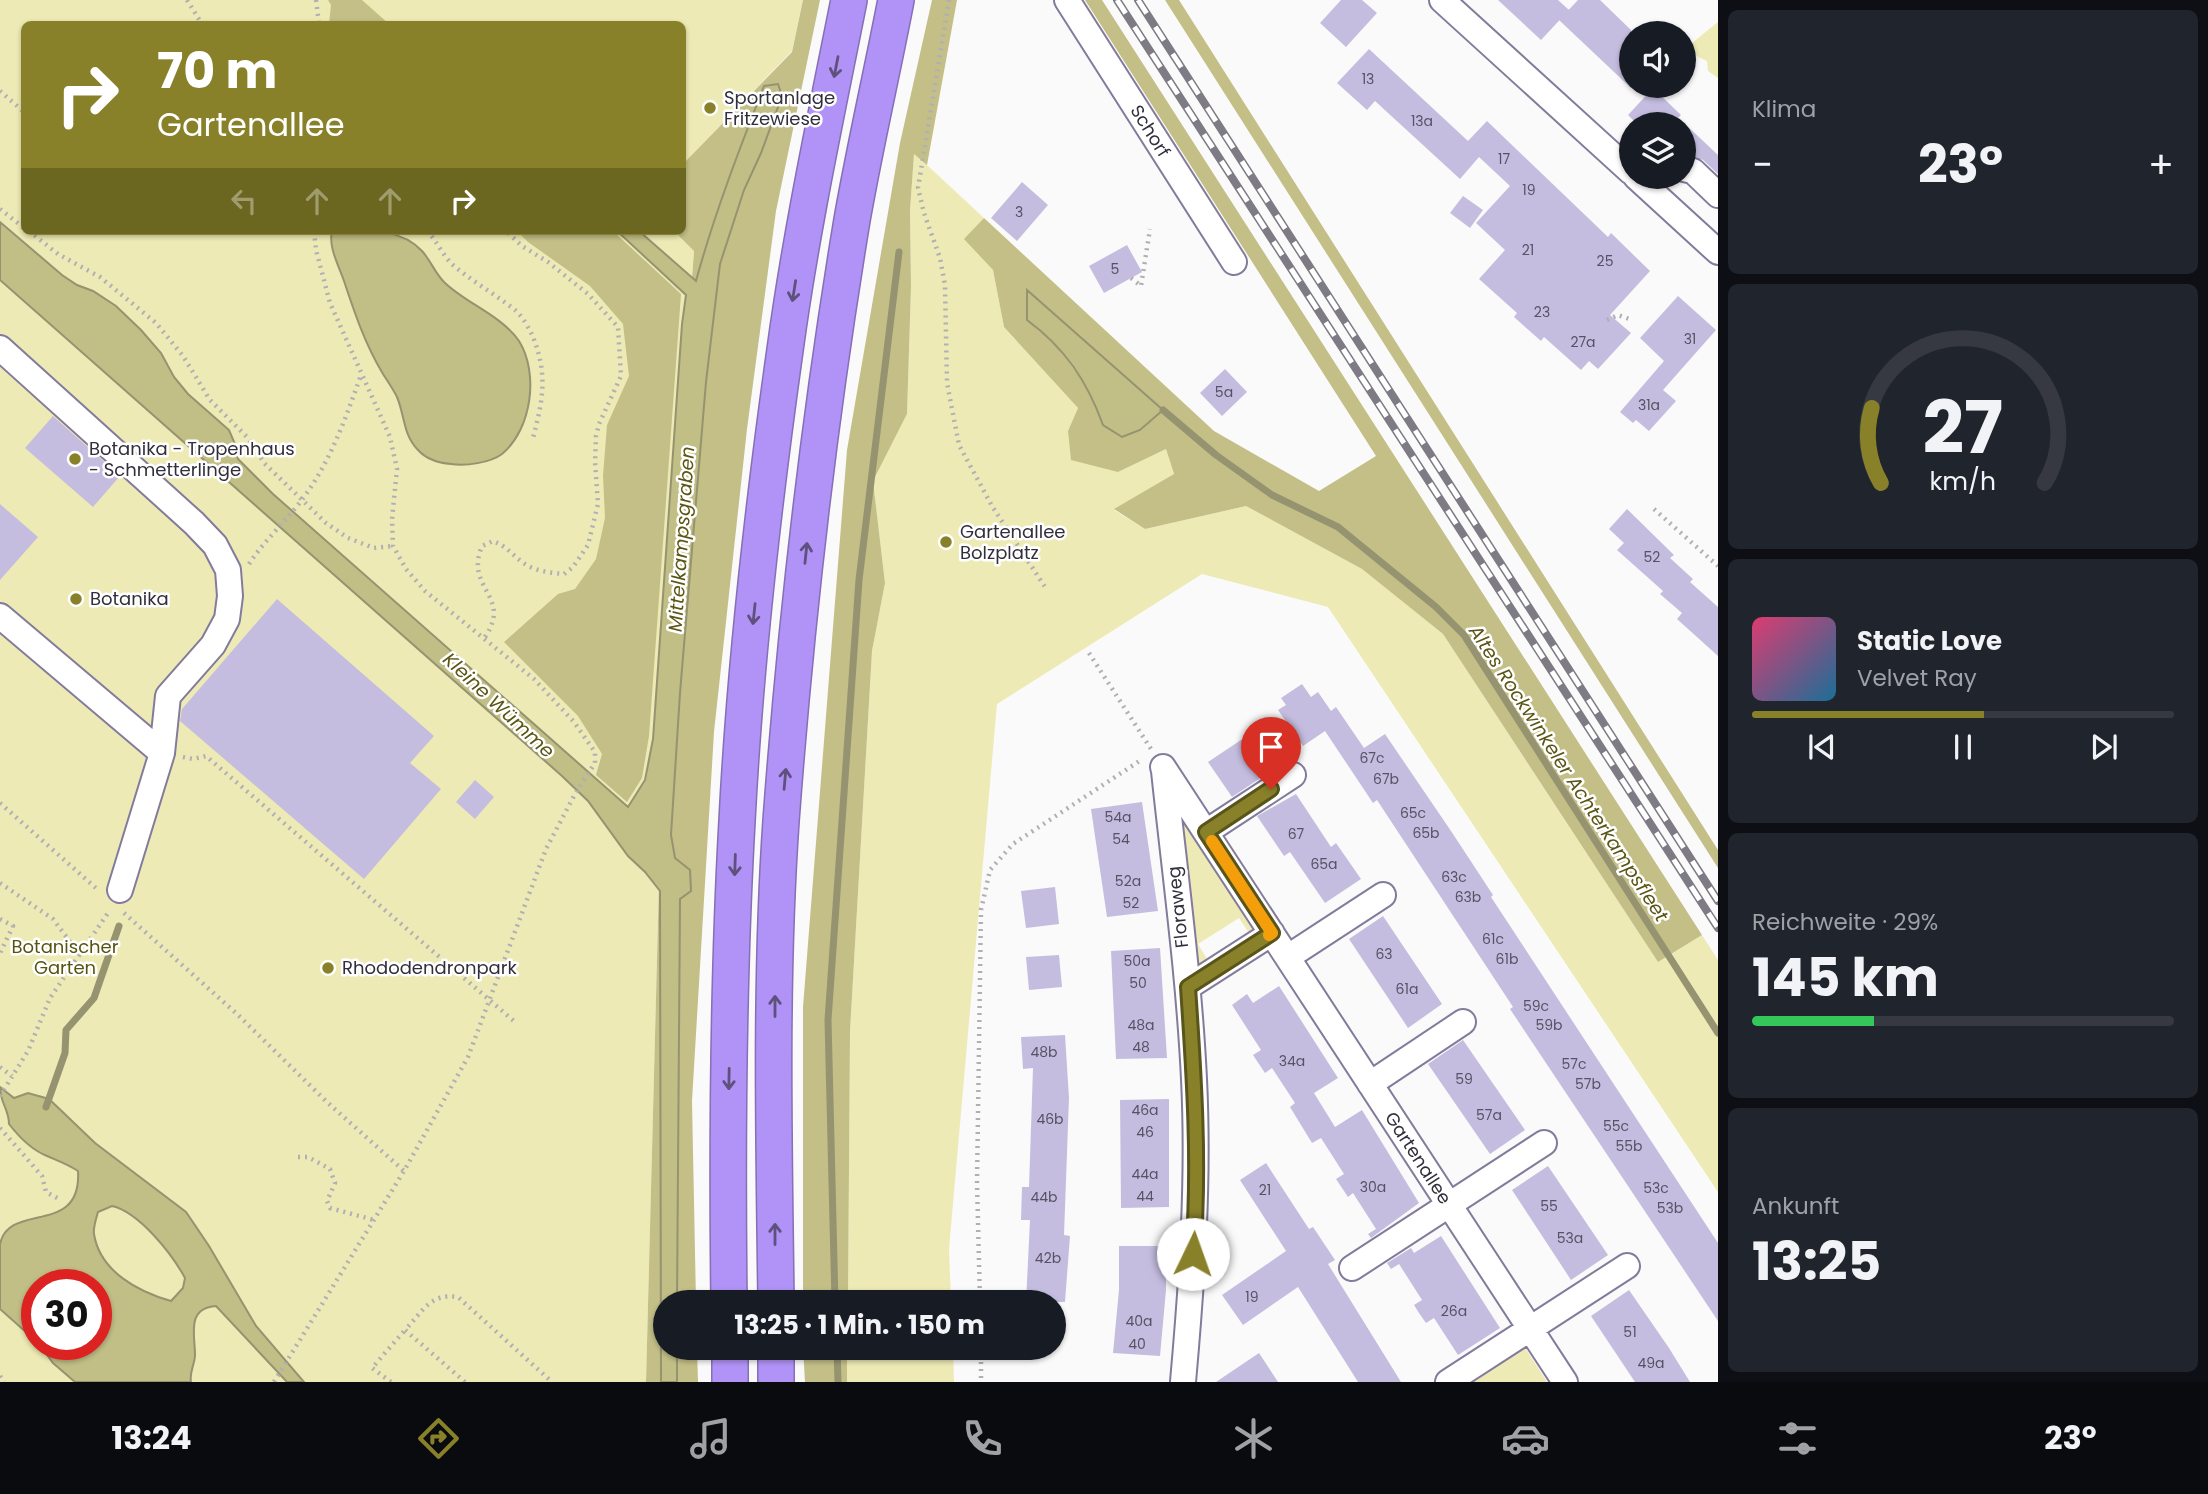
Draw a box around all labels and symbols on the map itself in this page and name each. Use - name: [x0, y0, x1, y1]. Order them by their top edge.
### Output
- one-way arrow: [828, 55, 842, 78]
- house number: 13: [1362, 69, 1374, 89]
- place label: Sportanlage Fritzewiese: [724, 85, 835, 131]
- marker: Sportanlage Fritzewiese: [702, 100, 718, 116]
- street label: Schorf: [1125, 100, 1176, 162]
- house number: 13a: [1411, 111, 1433, 131]
- house number: 17: [1498, 149, 1510, 169]
- house number: 19: [1522, 180, 1536, 200]
- house number: 3: [1015, 202, 1023, 222]
- house number: 21: [1522, 240, 1534, 260]
- house number: 25: [1597, 251, 1613, 271]
- house number: 5: [1111, 259, 1119, 279]
- one-way arrow: [787, 279, 800, 301]
- house number: 23: [1534, 302, 1550, 322]
- house number: 31: [1684, 329, 1696, 349]
- house number: 27a: [1570, 332, 1596, 352]
- house number: 5a: [1215, 382, 1233, 402]
- house number: 31a: [1638, 395, 1660, 415]
- place label: Botanika - Tropenhaus - Schmetterlinge: [89, 436, 295, 482]
- water label: Mittelkampsgraben: [662, 445, 701, 633]
- marker: Botanika - Tropenhaus - Schmetterlinge: [67, 451, 83, 467]
- place label: Gartenallee Bolzplatz: [960, 519, 1065, 565]
- marker: Gartenallee Bolzplatz: [938, 534, 954, 550]
- one-way arrow: [800, 542, 813, 564]
- house number: 52: [1644, 547, 1660, 567]
- place label: Botanika: [90, 586, 169, 611]
- marker: Botanika: [68, 591, 84, 607]
- one-way arrow: [747, 602, 760, 624]
- water label: Altes Rockwinkeler Achterkampsfleet: [1462, 619, 1675, 928]
- water label: Kleine Wümme: [437, 646, 561, 764]
- pin: [1241, 717, 1301, 789]
- house number: 67c: [1359, 748, 1385, 768]
- one-way arrow: [779, 768, 792, 791]
- house number: 67b: [1373, 769, 1399, 789]
- house number: 65c: [1400, 803, 1426, 823]
- house number: 54a: [1104, 807, 1132, 827]
- house number: 65b: [1412, 823, 1440, 843]
- house number: 67: [1288, 824, 1305, 844]
- house number: 54: [1112, 829, 1130, 849]
- one-way arrow: [728, 853, 741, 876]
- house number: 65a: [1310, 854, 1338, 874]
- street label: Floraweg: [1161, 865, 1194, 949]
- house number: 63c: [1441, 867, 1467, 887]
- house number: 52a: [1115, 871, 1141, 891]
- house number: 63b: [1455, 887, 1481, 907]
- house number: 52: [1123, 893, 1139, 913]
- house number: 61c: [1482, 929, 1504, 949]
- park label: Botanischer Garten: [12, 934, 119, 980]
- house number: 63: [1375, 944, 1393, 964]
- house number: 61b: [1496, 949, 1518, 969]
- house number: 50a: [1123, 951, 1151, 971]
- place label: Rhododendronpark: [342, 955, 517, 980]
- marker: Rhododendronpark: [320, 960, 336, 976]
- house number: 50: [1129, 973, 1147, 993]
- house number: 61a: [1396, 979, 1418, 999]
- one-way arrow: [768, 995, 782, 1018]
- house number: 59c: [1523, 996, 1549, 1016]
- house number: 48a: [1127, 1015, 1155, 1035]
- house number: 59b: [1535, 1015, 1563, 1035]
- house number: 48: [1132, 1037, 1150, 1057]
- house number: 48b: [1030, 1042, 1058, 1062]
- house number: 34a: [1279, 1051, 1305, 1071]
- house number: 57c: [1562, 1054, 1586, 1074]
- one-way arrow: [723, 1068, 736, 1091]
- house number: 59: [1455, 1069, 1473, 1089]
- house number: 57b: [1575, 1074, 1601, 1094]
- house number: 46a: [1131, 1100, 1159, 1120]
- house number: 57a: [1476, 1105, 1502, 1125]
- street label: Gartenallee: [1379, 1107, 1458, 1209]
- house number: 46b: [1036, 1109, 1064, 1129]
- house number: 55c: [1603, 1116, 1629, 1136]
- house number: 46: [1136, 1122, 1154, 1142]
- house number: 55b: [1615, 1136, 1643, 1156]
- house number: 44a: [1131, 1164, 1159, 1184]
- house number: 30a: [1360, 1177, 1386, 1197]
- house number: 53c: [1643, 1178, 1669, 1198]
- house number: 21: [1259, 1180, 1271, 1200]
- house number: 44: [1136, 1186, 1154, 1206]
- house number: 44b: [1030, 1187, 1058, 1207]
- house number: 55: [1540, 1196, 1558, 1216]
- house number: 53b: [1657, 1198, 1683, 1218]
- position arrow: [1156, 1217, 1230, 1291]
- one-way arrow: [768, 1223, 782, 1246]
- house number: 53a: [1557, 1228, 1583, 1248]
- house number: 42b: [1035, 1248, 1061, 1268]
- speed limit sign: 30: [21, 1269, 112, 1360]
- house number: 19: [1245, 1287, 1259, 1307]
- house number: 26a: [1441, 1301, 1467, 1321]
- house number: 40a: [1125, 1311, 1153, 1331]
- house number: 51: [1623, 1322, 1637, 1342]
- house number: 40: [1128, 1334, 1146, 1354]
- house number: 49a: [1637, 1353, 1665, 1373]

